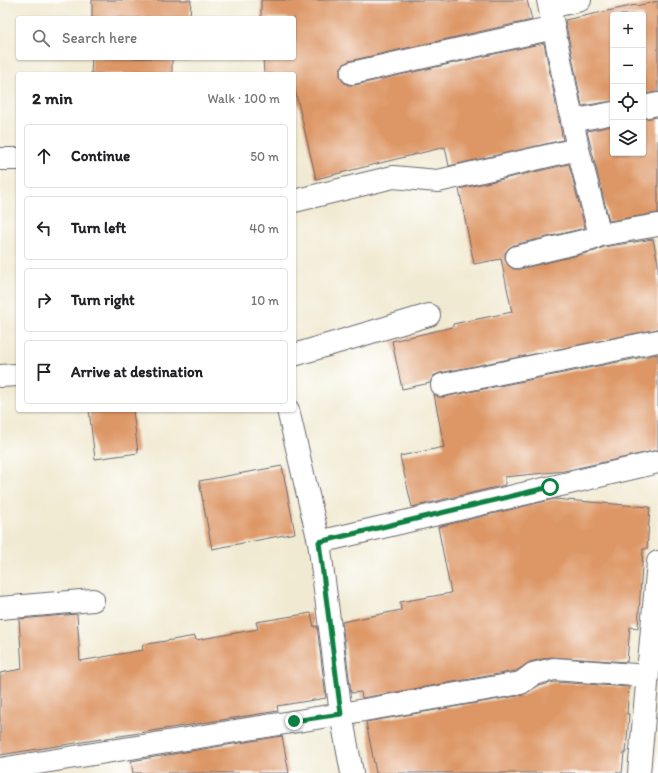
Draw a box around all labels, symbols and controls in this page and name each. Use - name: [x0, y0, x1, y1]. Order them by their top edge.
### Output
- map controls: [610, 12, 646, 156]
- button: +: [610, 12, 646, 48]
- search box: [16, 16, 296, 60]
- icon: search: [30, 27, 52, 49]
- text: Search here: [62, 29, 137, 47]
- button: −: [610, 48, 646, 84]
- button: locate: [610, 84, 646, 120]
- text: 2 min: [32, 88, 72, 108]
- text: Walk · 100 m: [207, 91, 280, 106]
- button: layers: [610, 120, 646, 156]
- icon: ahead: [33, 145, 55, 167]
- text: Continue: [71, 147, 130, 165]
- text: 50 m: [250, 149, 279, 164]
- icon: left: [33, 217, 55, 239]
- text: Turn left: [71, 219, 126, 237]
- text: 40 m: [249, 221, 279, 236]
- icon: right: [33, 289, 55, 311]
- text: Turn right: [71, 291, 135, 309]
- text: 10 m: [251, 293, 279, 308]
- icon: arrive: [33, 361, 55, 383]
- text: Arrive at destination: [71, 363, 203, 381]
- route start: [541, 478, 559, 496]
- route end: [285, 712, 303, 730]

